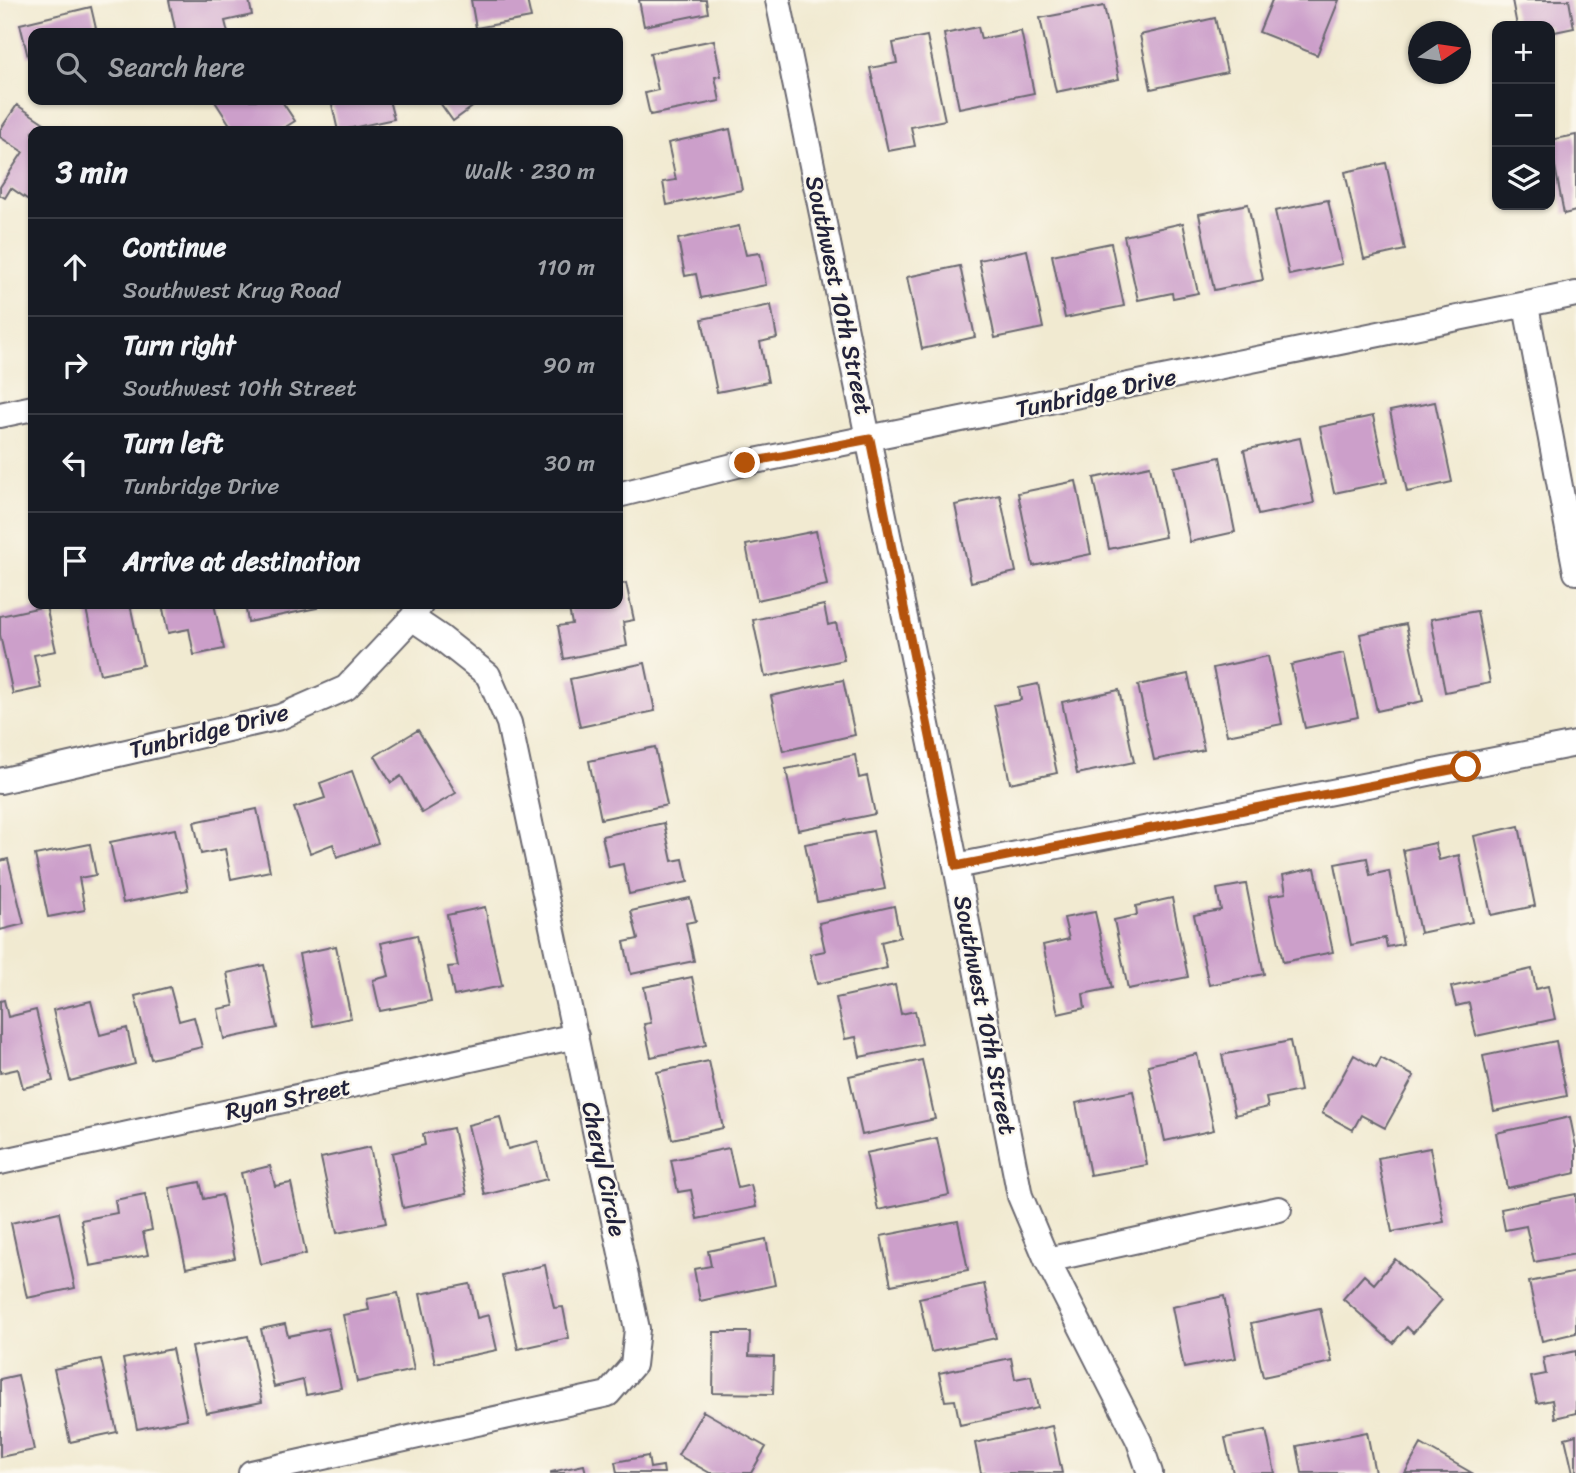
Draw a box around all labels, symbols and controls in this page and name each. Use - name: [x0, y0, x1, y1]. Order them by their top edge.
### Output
- north arrow: [1408, 21, 1471, 84]
- map controls: [1492, 21, 1555, 210]
- button: +: [1492, 21, 1555, 84]
- search box: [28, 28, 623, 105]
- text: Search here: [108, 44, 245, 90]
- icon: search: [52, 48, 90, 86]
- button: −: [1492, 84, 1555, 147]
- text: 3 min: [56, 145, 128, 199]
- button: layers: [1492, 147, 1555, 210]
- text: Walk · 230 m: [465, 151, 595, 192]
- street label: Southwest 10th Street: [793, 171, 885, 419]
- text: Continue: [123, 224, 226, 270]
- text: 110 m: [537, 247, 595, 288]
- icon: ahead: [56, 248, 94, 286]
- text: Southwest Krug Road: [123, 270, 340, 311]
- text: Turn right: [123, 322, 236, 368]
- text: 90 m: [543, 345, 595, 386]
- icon: right: [56, 346, 94, 384]
- street label: Tunbridge Drive: [1012, 355, 1180, 431]
- text: Southwest 10th Street: [123, 368, 356, 409]
- text: Turn left: [123, 420, 223, 466]
- text: 30 m: [544, 443, 595, 484]
- icon: left: [56, 444, 94, 482]
- route end: [729, 447, 760, 478]
- text: Tunbridge Drive: [123, 466, 279, 507]
- text: Arrive at destination: [123, 538, 360, 584]
- icon: arrive: [56, 542, 94, 580]
- street label: Tunbridge Drive: [125, 691, 293, 771]
- route start: [1450, 751, 1481, 782]
- street label: Southwest 10th Street: [941, 891, 1029, 1139]
- street label: Ryan Street: [221, 1065, 355, 1133]
- street label: Cheryl Circle: [569, 1098, 639, 1241]

